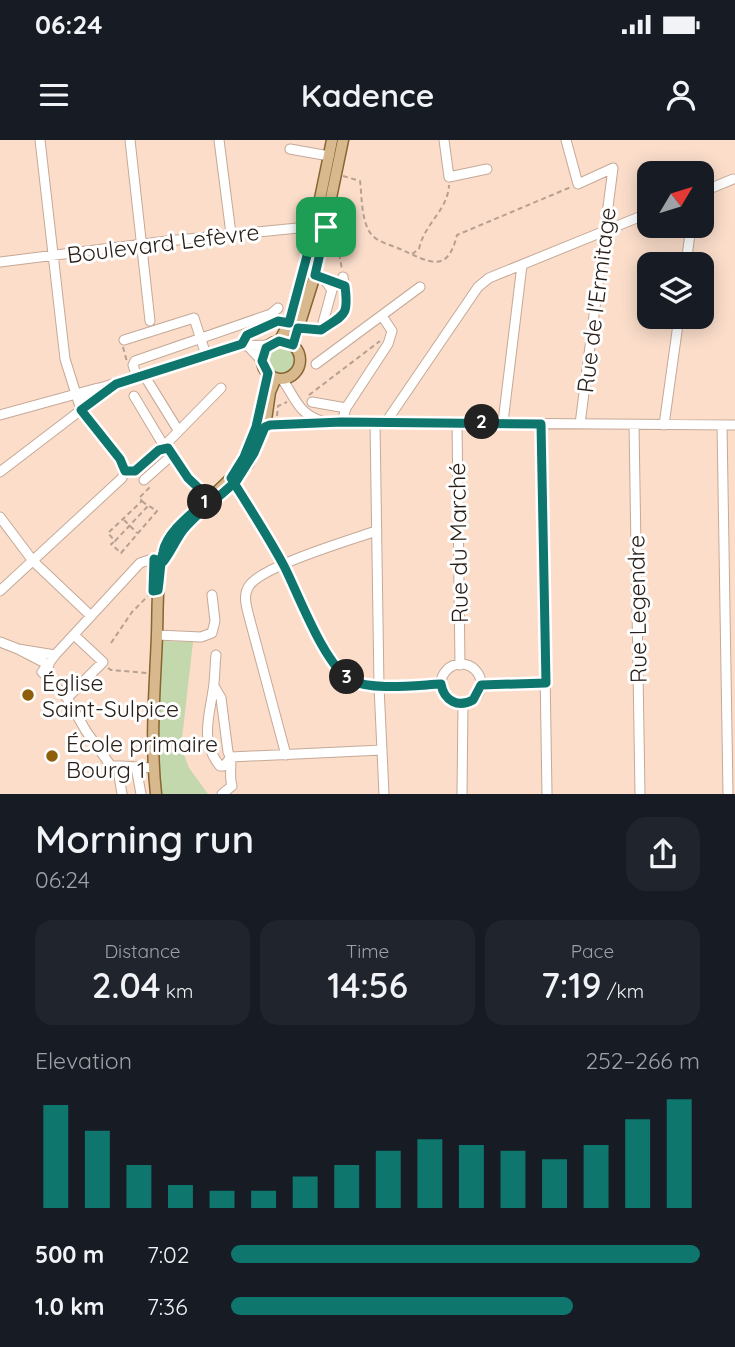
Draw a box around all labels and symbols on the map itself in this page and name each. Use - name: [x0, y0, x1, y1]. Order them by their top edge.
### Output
- north arrow: [637, 161, 714, 238]
- pin: [296, 197, 356, 257]
- street label: Rue de l'Ermitage: [570, 205, 622, 395]
- street label: Boulevard Lefèvre: [65, 217, 261, 269]
- pin: 2: [464, 404, 500, 440]
- street label: Rue du Marché: [442, 463, 474, 623]
- pin: 1: [188, 484, 222, 520]
- street label: Rue Legendre: [621, 535, 653, 683]
- pin: 3: [330, 660, 364, 694]
- place label: Église Saint-Sulpice: [42, 668, 179, 723]
- marker: Église Saint-Sulpice: [20, 687, 36, 703]
- place label: École primaire Bourg 1: [66, 729, 218, 784]
- marker: École primaire Bourg 1: [44, 748, 60, 764]

